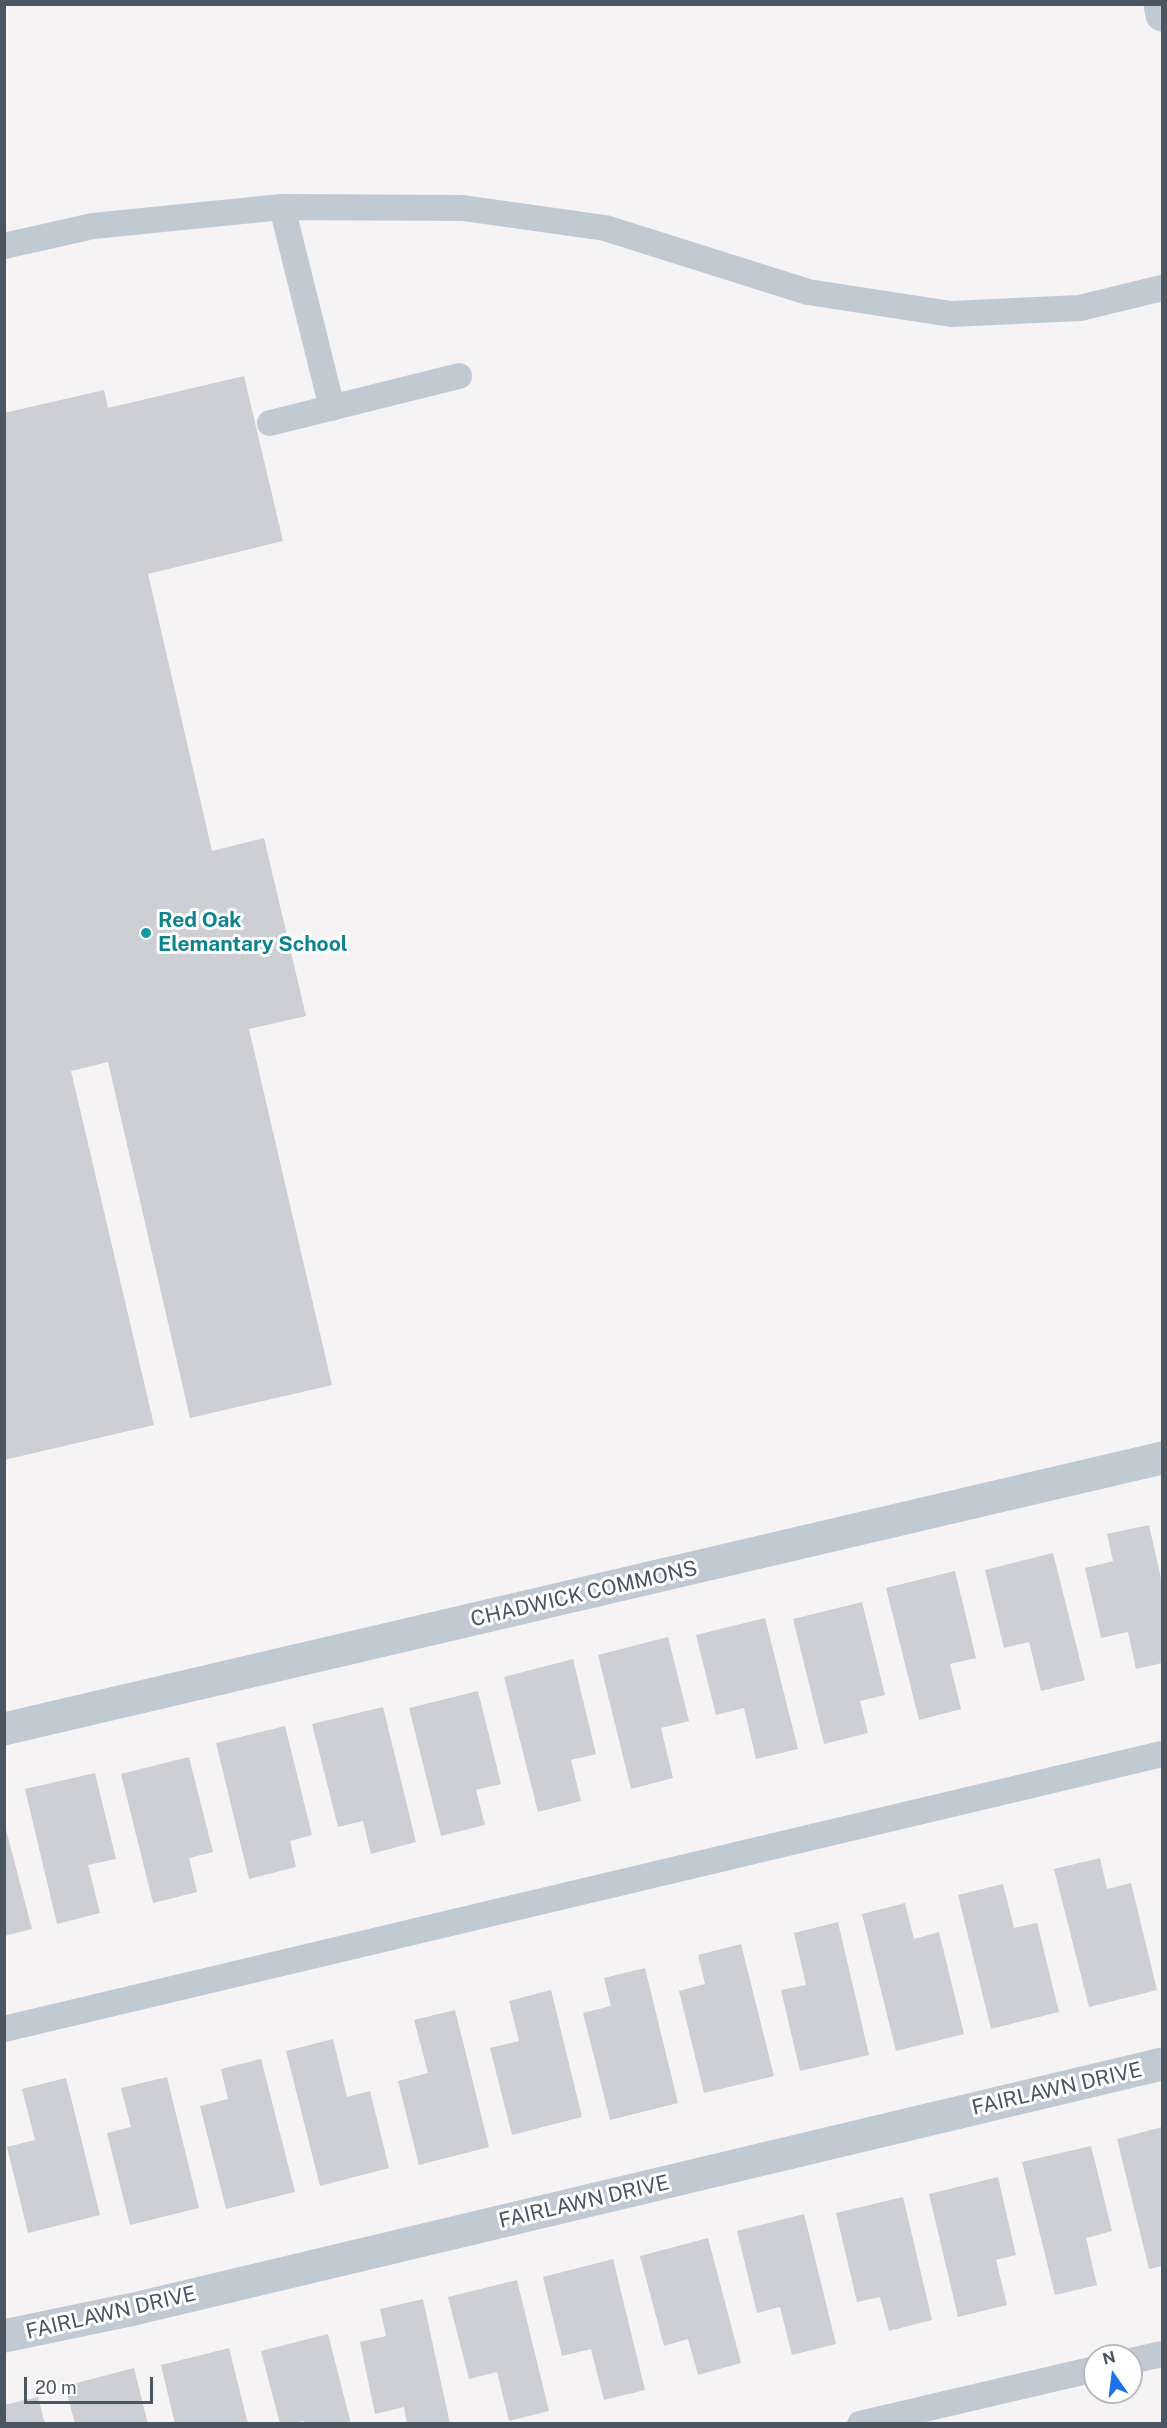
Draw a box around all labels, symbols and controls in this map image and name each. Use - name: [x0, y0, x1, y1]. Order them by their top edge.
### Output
- place label: Red Oak Elemantary School: [158, 908, 348, 958]
- marker: Red Oak Elemantary School: [139, 926, 153, 940]
- street label: CHADWICK COMMONS: [468, 1556, 700, 1632]
- street label: FAIRLAWN DRIVE: [969, 2057, 1145, 2121]
- street label: FAIRLAWN DRIVE: [496, 2170, 672, 2234]
- street label: FAIRLAWN DRIVE: [23, 2281, 199, 2345]
- north arrow: [1083, 2344, 1143, 2404]
- text: N: [1101, 2347, 1117, 2369]
- scale bar: [27, 2365, 156, 2403]
- text: 20 m: [35, 2377, 77, 2398]

